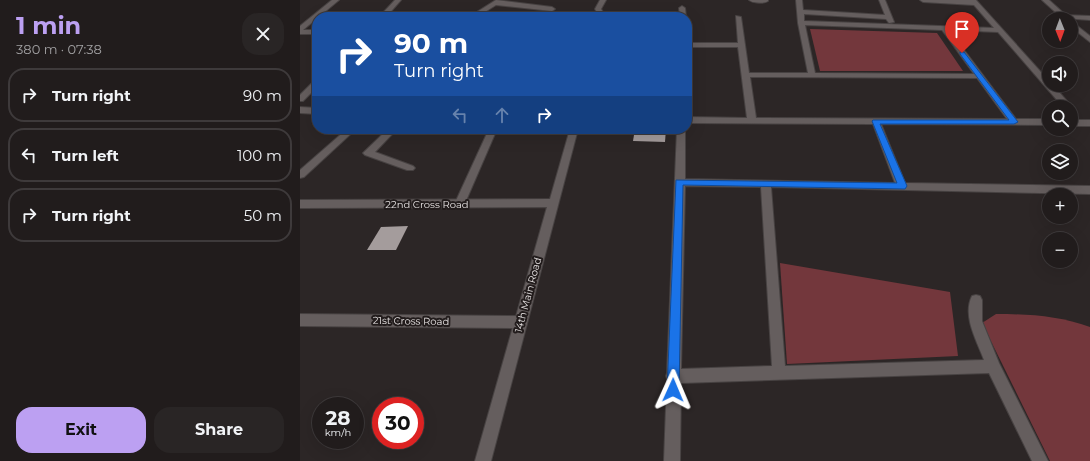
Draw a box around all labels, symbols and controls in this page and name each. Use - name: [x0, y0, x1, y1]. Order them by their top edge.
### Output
- text: 1 min: [16, 11, 81, 40]
- pin: [945, 12, 979, 53]
- north arrow: [1042, 12, 1078, 48]
- map controls: [1042, 12, 1078, 268]
- button: close: [242, 13, 284, 55]
- icon: arrive: [951, 18, 973, 40]
- text: 90 m: [394, 26, 468, 60]
- icon: right: [328, 28, 380, 80]
- text: 380 m · 07:38: [16, 41, 102, 57]
- button: sound: [1042, 56, 1078, 92]
- text: Turn right: [394, 60, 484, 82]
- icon: right: [18, 84, 40, 106]
- text: Turn right: [52, 86, 131, 105]
- text: 90 m: [243, 86, 282, 105]
- button: search: [1042, 100, 1078, 136]
- icon: left: [449, 104, 471, 126]
- icon: ahead: [491, 104, 513, 126]
- icon: right: [533, 104, 555, 126]
- icon: left: [18, 144, 40, 166]
- button: layers: [1042, 144, 1078, 180]
- text: Turn left: [52, 146, 119, 165]
- text: 100 m: [237, 146, 282, 165]
- button: +: [1042, 188, 1078, 224]
- street label: 22nd Cross Road: [385, 198, 469, 211]
- icon: right: [18, 204, 40, 226]
- text: Turn right: [52, 206, 131, 225]
- text: 50 m: [244, 206, 282, 225]
- button: −: [1042, 232, 1078, 268]
- street label: 14th Main Road: [512, 256, 544, 334]
- street label: 21st Cross Road: [373, 314, 449, 328]
- position arrow: [652, 369, 694, 411]
- speed limit sign: 30: [372, 397, 424, 449]
- text: 28: [326, 406, 351, 430]
- button: Exit: [16, 407, 146, 453]
- button: Share: [154, 407, 284, 453]
- text: km/h: [325, 426, 351, 439]

